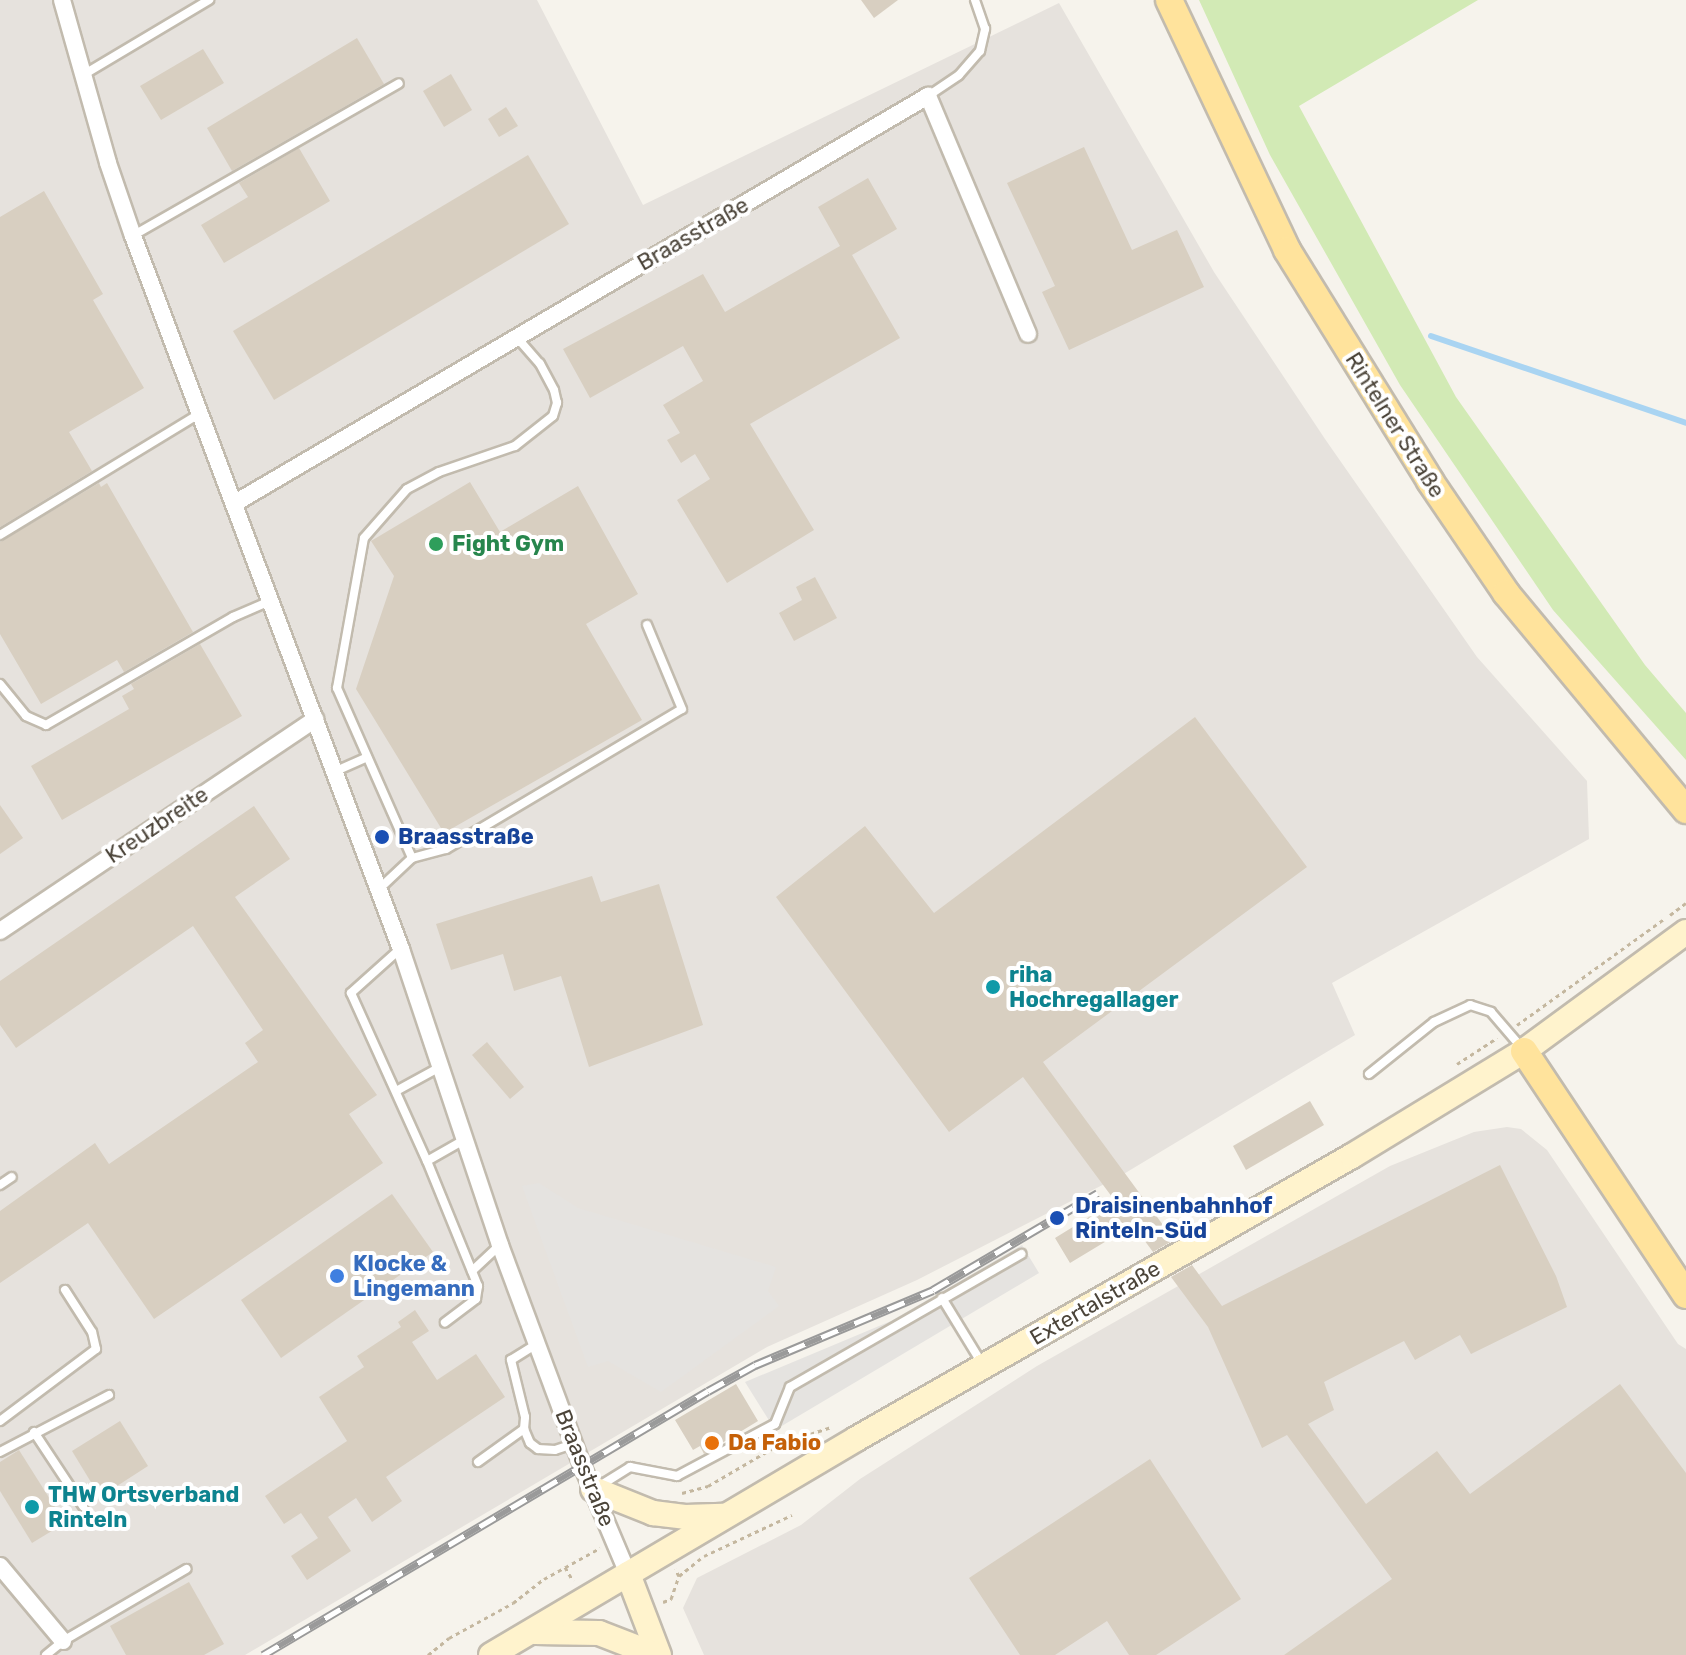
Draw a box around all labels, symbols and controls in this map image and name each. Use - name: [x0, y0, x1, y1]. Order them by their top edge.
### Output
- street label: Braasstraße: [633, 192, 753, 276]
- street label: Rintelner Straße: [1340, 347, 1450, 503]
- place label: Fight Gym: [452, 531, 564, 557]
- marker: Fight Gym: [427, 535, 445, 553]
- street label: Kreuzbreite: [101, 781, 213, 869]
- place label: Braasstraße: [398, 824, 534, 850]
- marker: Braasstraße: [373, 828, 391, 846]
- place label: riha Hochregallager: [1009, 961, 1179, 1012]
- marker: riha Hochregallager: [984, 978, 1002, 996]
- place label: Draisinenbahnhof Rinteln-Süd: [1075, 1192, 1272, 1244]
- marker: Draisinenbahnhof Rinteln-Süd: [1046, 1207, 1068, 1229]
- place label: Klocke & Lingemann: [353, 1250, 475, 1302]
- street label: Extertalstraße: [1025, 1255, 1165, 1351]
- marker: Klocke & Lingemann: [328, 1267, 346, 1285]
- street label: Braasstraße: [550, 1406, 620, 1530]
- place label: Da Fabio: [728, 1430, 821, 1456]
- marker: Da Fabio: [703, 1434, 721, 1452]
- place label: THW Ortsverband Rinteln: [48, 1481, 239, 1532]
- marker: THW Ortsverband Rinteln: [23, 1498, 41, 1516]

